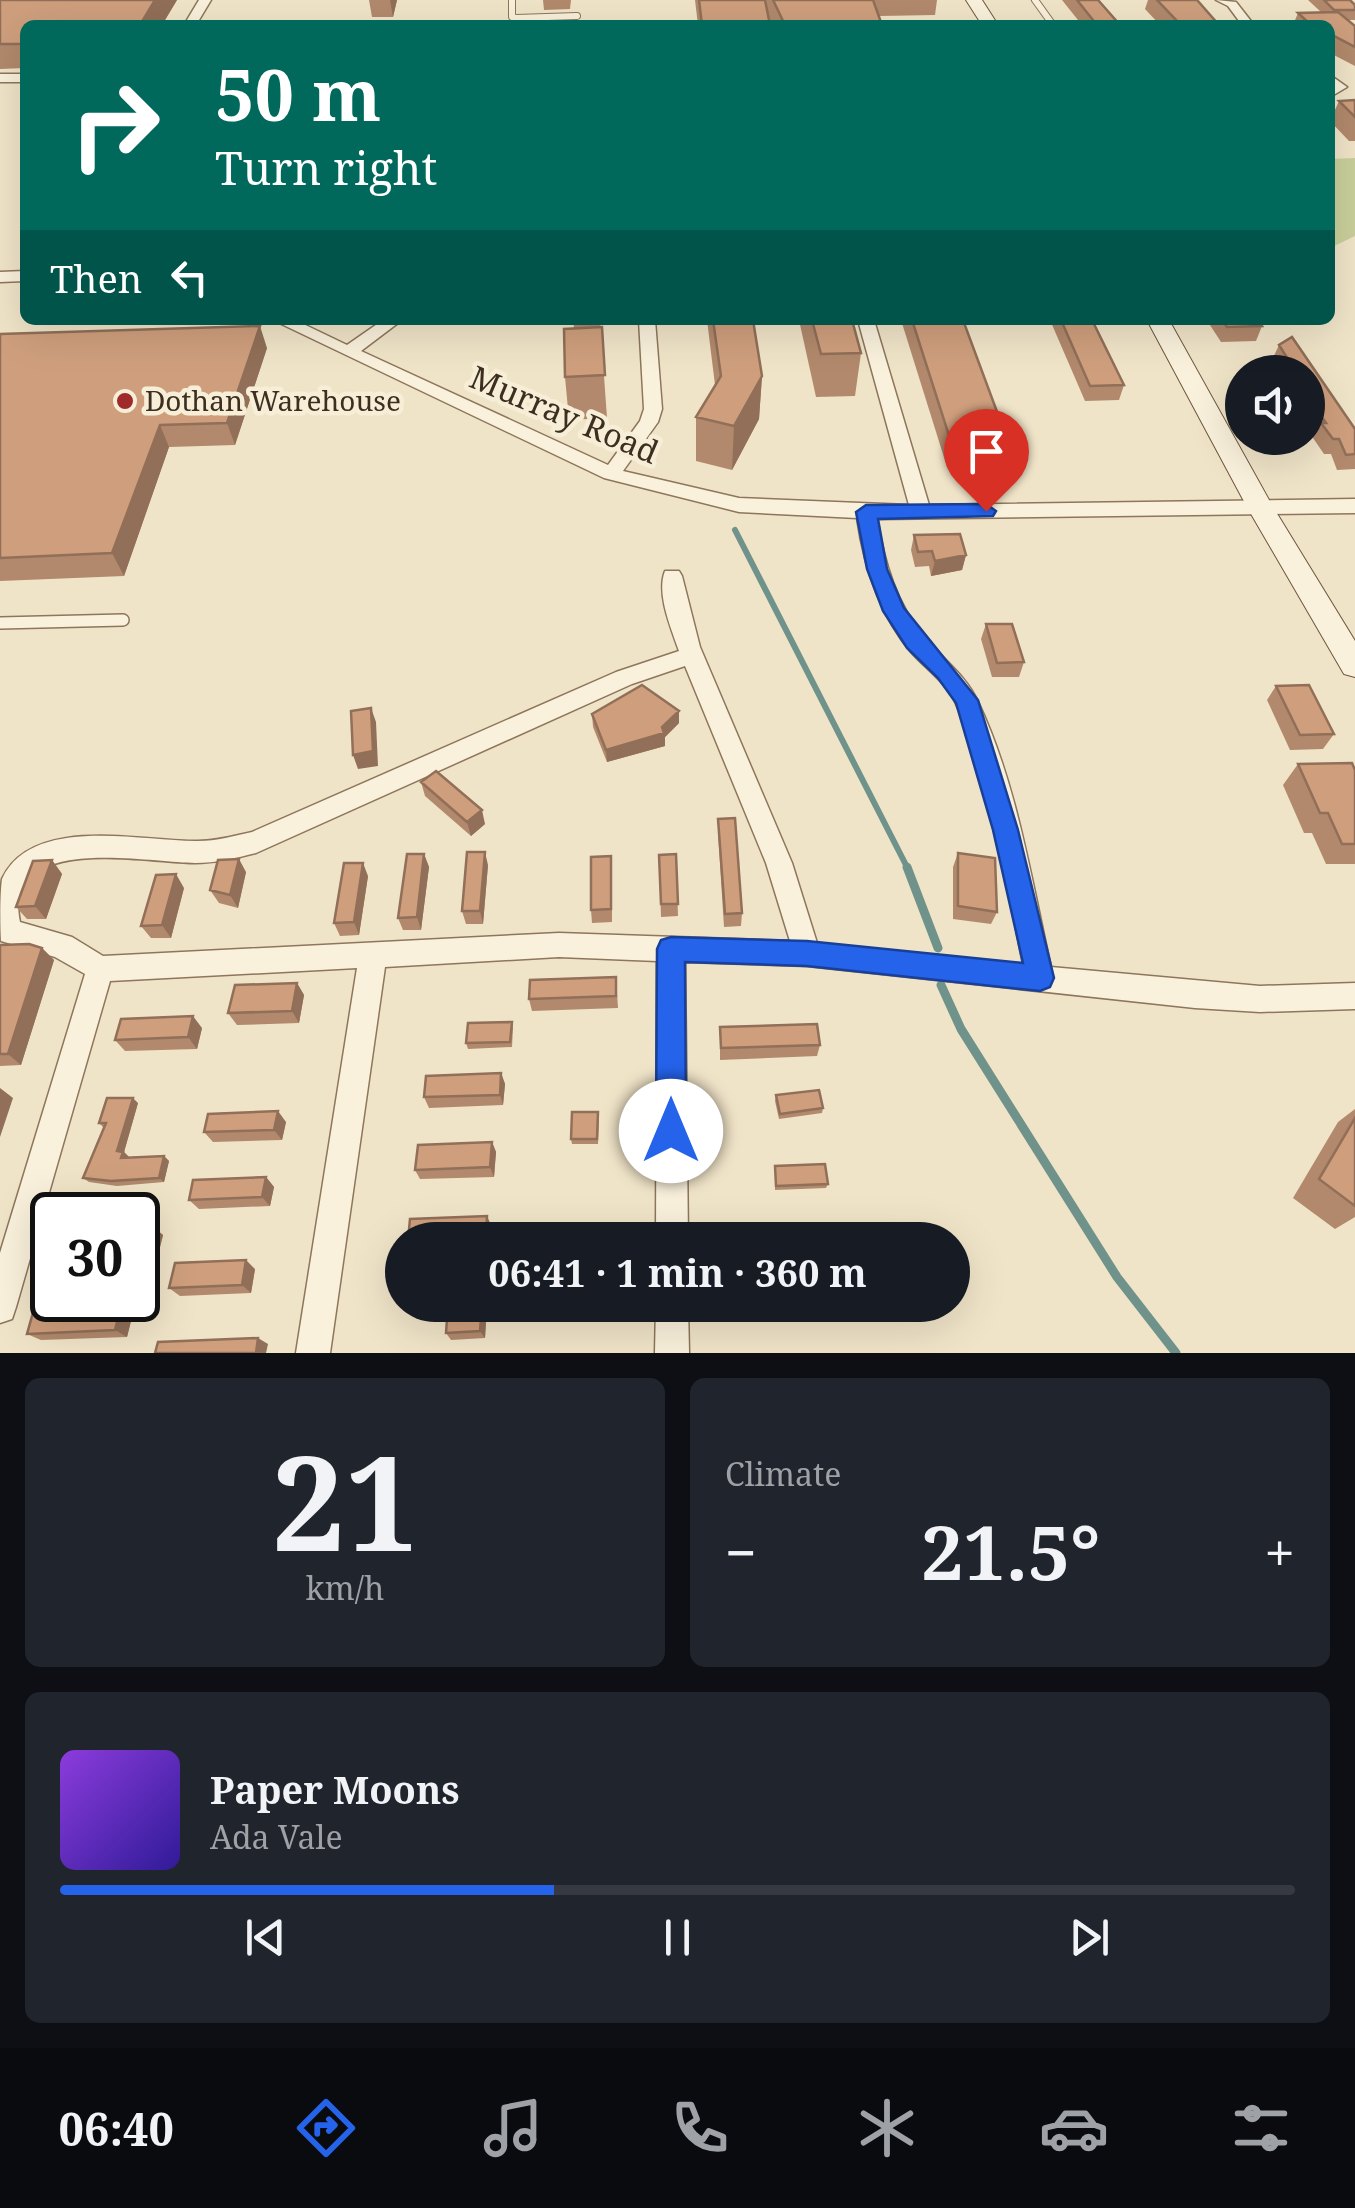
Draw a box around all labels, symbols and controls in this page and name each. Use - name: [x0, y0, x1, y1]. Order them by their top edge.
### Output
- text: 50 m: [215, 46, 381, 142]
- icon: right: [50, 60, 180, 190]
- text: Turn right: [215, 137, 437, 198]
- icon: left: [162, 250, 217, 305]
- text: Then: [50, 252, 142, 304]
- street label: Murray Road: [464, 355, 666, 473]
- map controls: [1225, 355, 1325, 455]
- button: sound: [1225, 355, 1325, 455]
- place label: Dothan Warehouse: [145, 381, 401, 419]
- marker: Dothan Warehouse: [114, 390, 136, 412]
- pin: [944, 409, 1029, 512]
- icon: arrive: [959, 424, 1014, 479]
- position arrow: [619, 1079, 723, 1183]
- speed limit sign: 30: [30, 1192, 160, 1322]
- text: 06:41 · 1 min · 360 m: [488, 1246, 867, 1298]
- text: 21: [272, 1412, 418, 1589]
- text: Climate: [725, 1452, 841, 1495]
- text: 21.5°: [921, 1500, 1100, 1602]
- text: −: [725, 1514, 757, 1589]
- text: +: [1264, 1514, 1295, 1589]
- text: km/h: [306, 1566, 384, 1609]
- text: Paper Moons: [210, 1763, 460, 1815]
- text: Ada Vale: [210, 1815, 343, 1858]
- icon: previous: [238, 1910, 293, 1965]
- icon: pause: [650, 1910, 705, 1965]
- icon: next: [1062, 1910, 1117, 1965]
- icon: directions: [291, 2093, 361, 2163]
- icon: music: [478, 2093, 548, 2163]
- icon: phone: [665, 2093, 735, 2163]
- icon: climate: [852, 2093, 922, 2163]
- icon: car: [1039, 2093, 1109, 2163]
- icon: filters: [1226, 2093, 1296, 2163]
- text: 06:40: [59, 2098, 174, 2159]

